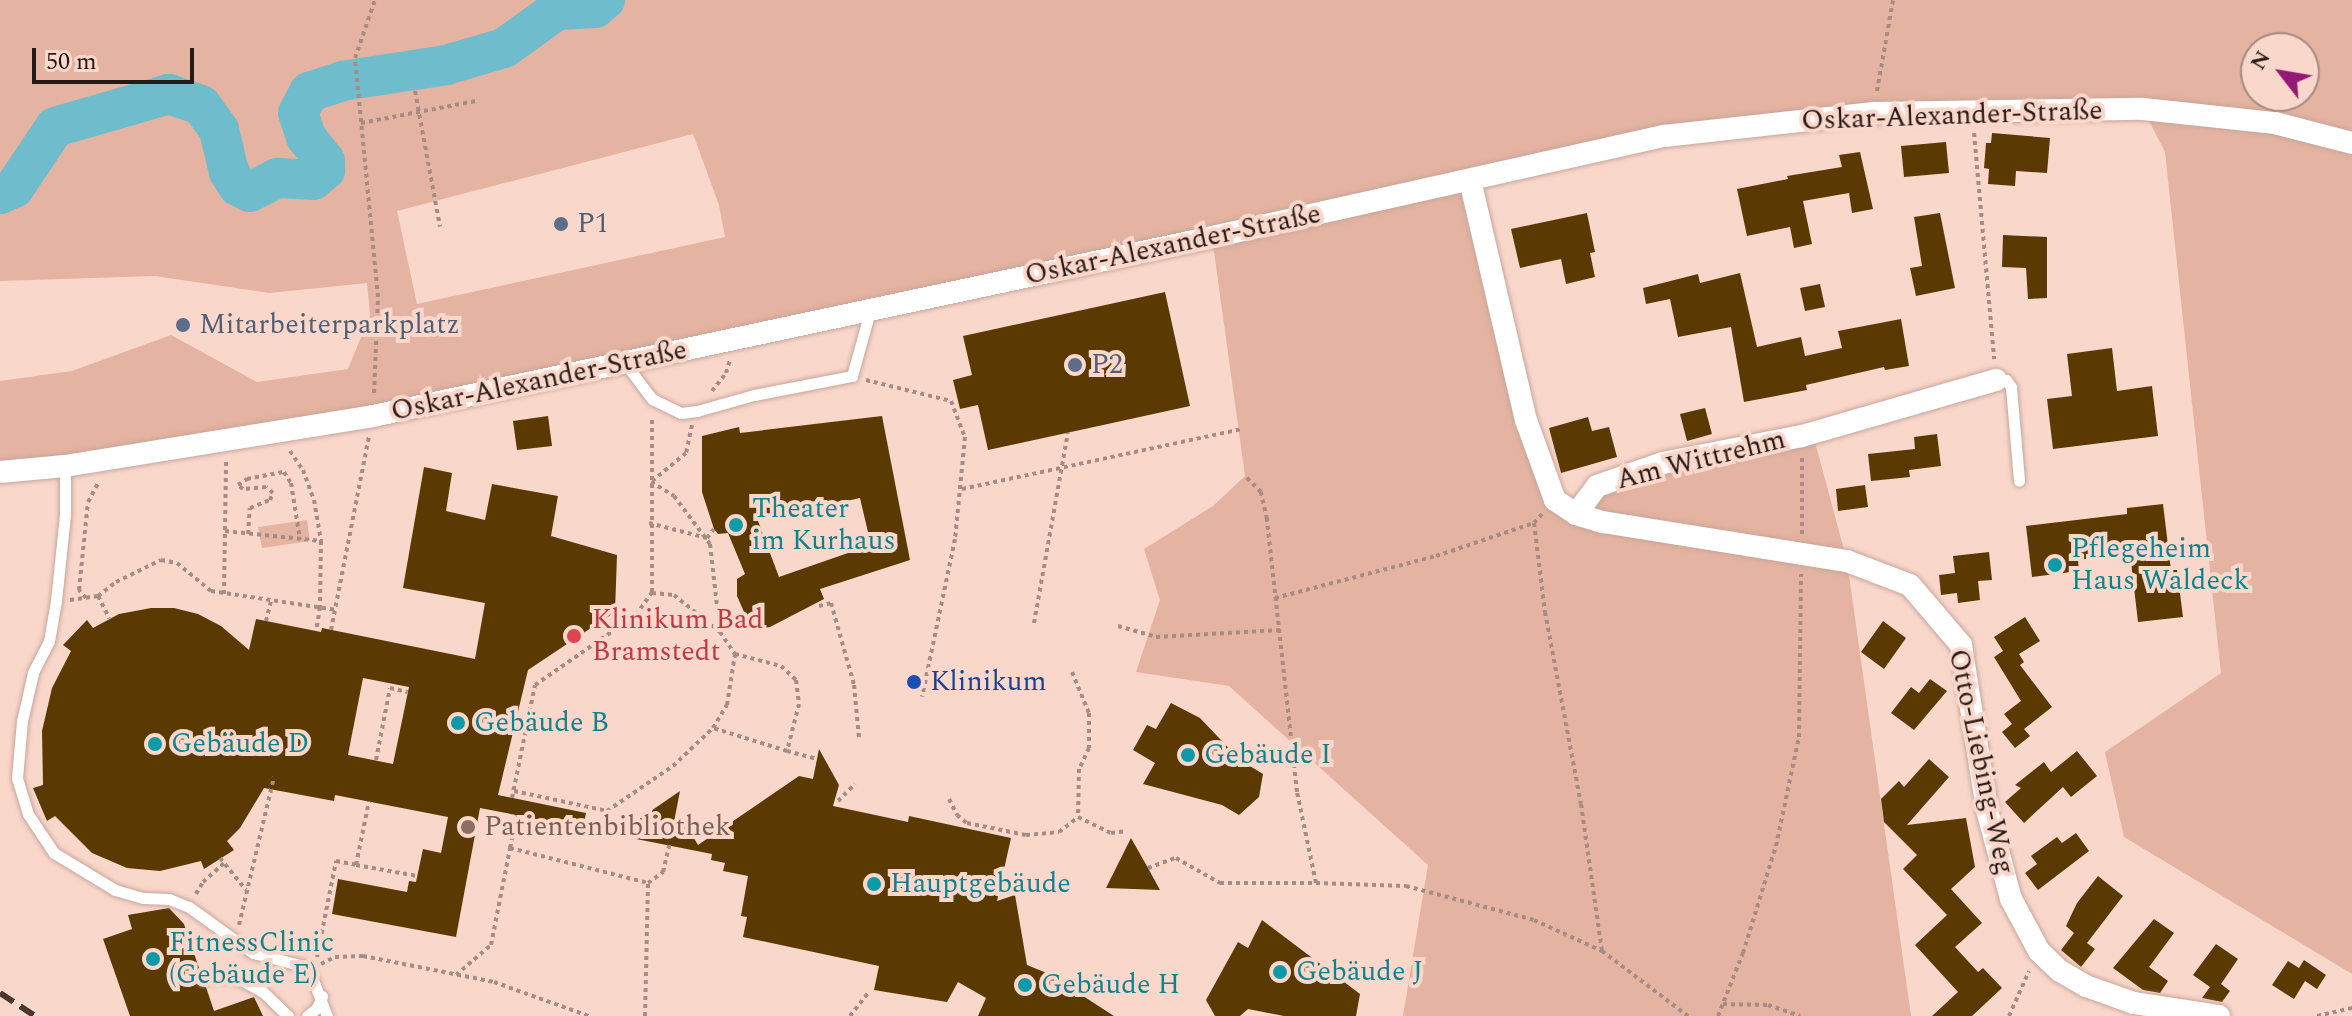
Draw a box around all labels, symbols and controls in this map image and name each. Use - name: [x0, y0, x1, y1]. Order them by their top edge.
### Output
- scale bar: [36, 32, 198, 82]
- north arrow: [2240, 32, 2320, 112]
- text: 50 m: [46, 44, 97, 80]
- text: N: [2242, 44, 2279, 77]
- street label: Oskar-Alexander-Straße: [1801, 94, 2103, 138]
- street label: Oskar-Alexander-Straße: [1022, 197, 1324, 293]
- place label: P1: [577, 207, 609, 241]
- marker: P1: [552, 215, 570, 233]
- place label: Mitarbeiterparkplatz: [199, 308, 460, 342]
- marker: Mitarbeiterparkplatz: [174, 316, 192, 334]
- street label: Oskar-Alexander-Straße: [388, 333, 690, 429]
- place label: P2: [1091, 348, 1123, 382]
- marker: P2: [1066, 356, 1084, 374]
- street label: Am Wittrehm: [1613, 423, 1789, 497]
- place label: Theater im Kurhaus: [752, 492, 896, 558]
- marker: Theater im Kurhaus: [727, 516, 745, 534]
- place label: Pflegeheim Haus Waldeck: [2071, 532, 2249, 598]
- marker: Pflegeheim Haus Waldeck: [2046, 556, 2064, 574]
- place label: Klinikum Bad Bramstedt: [592, 603, 763, 669]
- marker: Klinikum Bad Bramstedt: [563, 625, 585, 647]
- street label: Otto-Liebing-Weg: [1941, 646, 2021, 878]
- place label: Klinikum: [930, 665, 1047, 699]
- marker: Klinikum: [905, 673, 923, 691]
- place label: Gebäude B: [474, 706, 609, 740]
- marker: Gebäude B: [449, 714, 467, 732]
- place label: Gebäude D: [171, 727, 309, 761]
- marker: Gebäude D: [146, 735, 164, 753]
- place label: Gebäude I: [1204, 738, 1331, 772]
- marker: Gebäude I: [1179, 746, 1197, 764]
- place label: Patientenbibliothek: [484, 810, 731, 844]
- marker: Patientenbibliothek: [459, 818, 477, 836]
- place label: Hauptgebäude: [890, 867, 1071, 901]
- marker: Hauptgebäude: [865, 875, 883, 893]
- place label: FitnessClinic (Gebäude E): [169, 926, 334, 992]
- marker: FitnessClinic (Gebäude E): [144, 950, 162, 968]
- place label: Gebäude J: [1296, 955, 1423, 989]
- marker: Gebäude J: [1271, 963, 1289, 981]
- place label: Gebäude H: [1041, 968, 1180, 1002]
- marker: Gebäude H: [1016, 976, 1034, 994]

